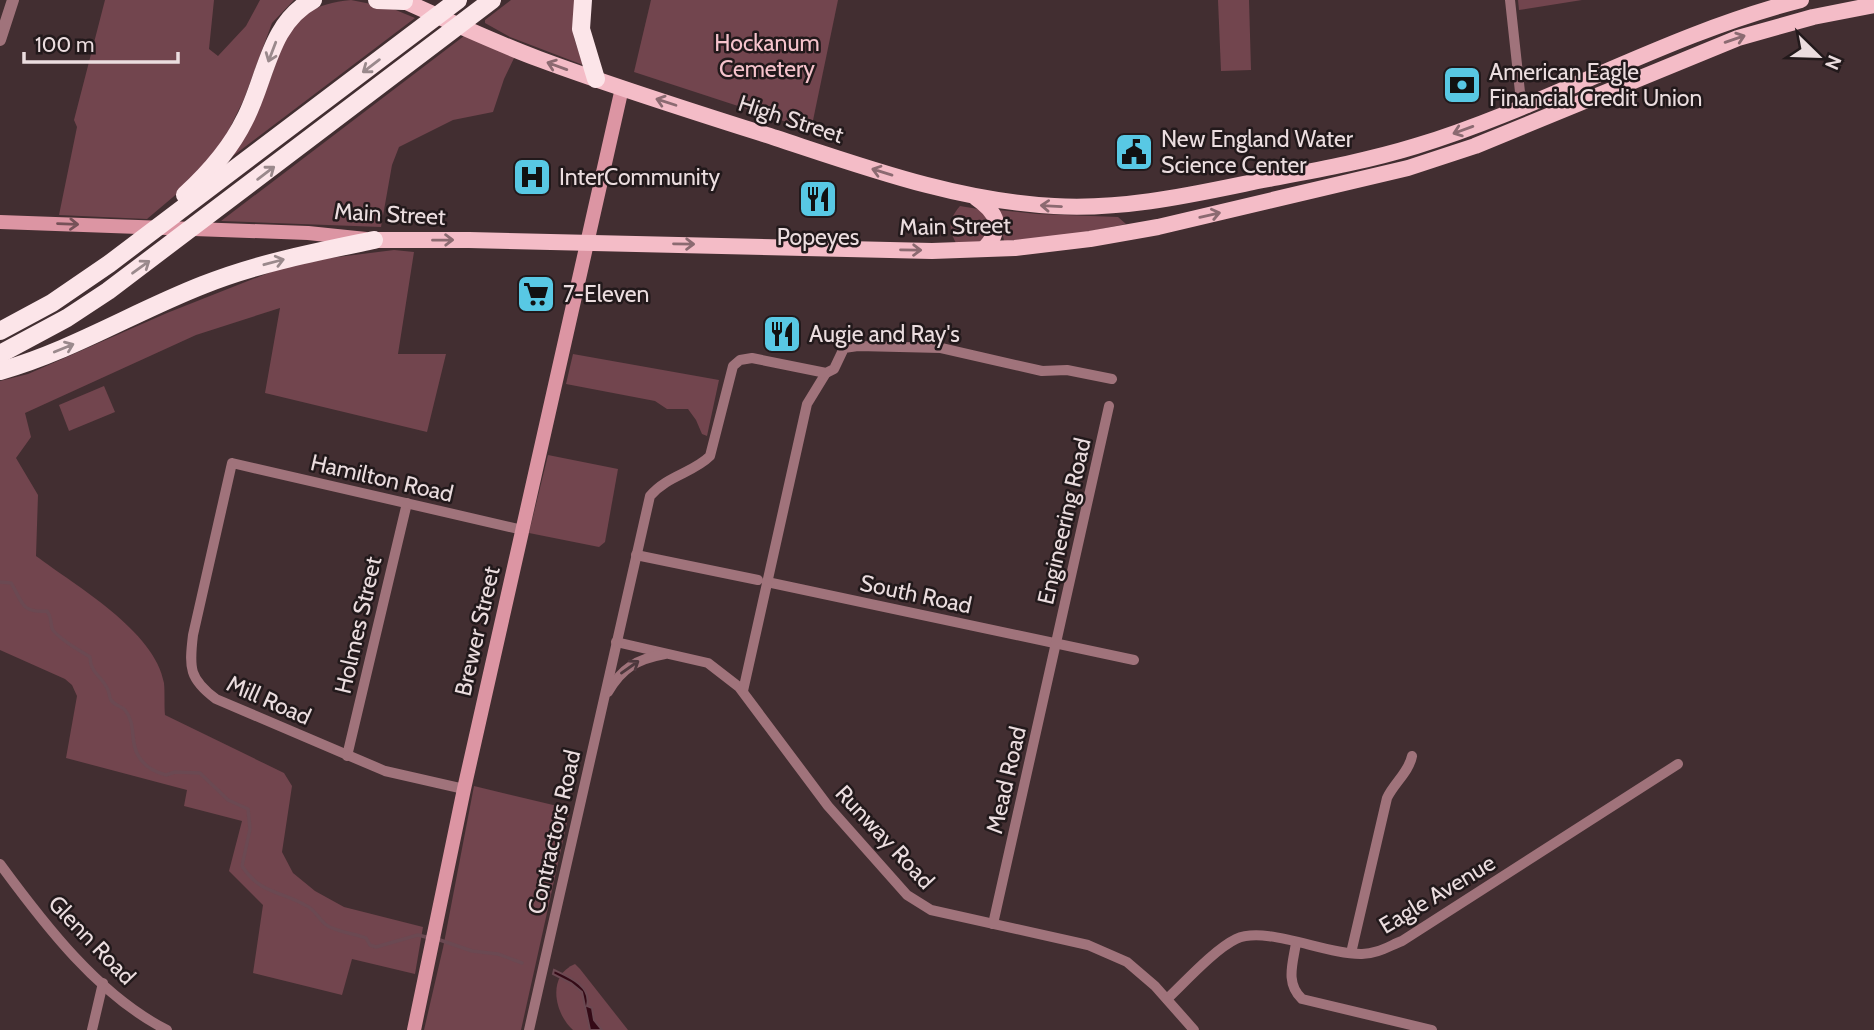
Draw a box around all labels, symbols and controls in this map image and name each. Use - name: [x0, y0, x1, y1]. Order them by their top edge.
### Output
- scale bar: [24, 21, 178, 65]
- north arrow: [1783, 21, 1853, 91]
- park label: Hockanum Cemetery: [714, 29, 820, 83]
- text: 100 m: [35, 32, 94, 57]
- one-way arrow: [1723, 32, 1745, 44]
- one-way arrow: [264, 40, 277, 62]
- text: N: [1820, 52, 1846, 73]
- one-way arrow: [362, 58, 381, 73]
- one-way arrow: [547, 58, 569, 71]
- place label: American Eagle Financial Credit Union: [1489, 58, 1702, 112]
- bank icon: American Eagle Financial Credit Union: [1441, 64, 1483, 106]
- street label: High Street: [735, 89, 847, 149]
- one-way arrow: [655, 95, 677, 108]
- place label: New England Water Science Center: [1161, 125, 1354, 179]
- one-way arrow: [1452, 125, 1474, 138]
- public building icon: New England Water Science Center: [1113, 131, 1155, 173]
- hospital icon: InterCommunity: [511, 156, 553, 198]
- place label: InterCommunity: [559, 163, 720, 191]
- one-way arrow: [256, 165, 274, 180]
- one-way arrow: [871, 165, 893, 178]
- restaurant icon: Popeyes: [797, 178, 839, 220]
- street label: Main Street: [334, 197, 447, 231]
- one-way arrow: [1040, 199, 1063, 212]
- one-way arrow: [1198, 208, 1221, 221]
- street label: Main Street: [899, 211, 1011, 241]
- one-way arrow: [56, 218, 79, 231]
- place label: Popeyes: [777, 223, 859, 251]
- one-way arrow: [431, 233, 454, 247]
- one-way arrow: [672, 238, 695, 251]
- one-way arrow: [899, 244, 922, 257]
- one-way arrow: [262, 255, 285, 268]
- one-way arrow: [132, 260, 151, 275]
- supermarket icon: 7-Eleven: [515, 273, 557, 315]
- place label: 7-Eleven: [563, 280, 649, 308]
- restaurant icon: Augie and Ray's: [761, 313, 803, 355]
- place label: Augie and Ray's: [809, 320, 960, 348]
- one-way arrow: [53, 341, 75, 354]
- street label: Engineering Road: [1031, 435, 1097, 607]
- street label: Hamilton Road: [308, 448, 456, 508]
- street label: Holmes Street: [329, 554, 387, 696]
- street label: Brewer Street: [448, 563, 506, 699]
- street label: South Road: [858, 569, 974, 619]
- one-way arrow: [620, 660, 639, 674]
- street label: Mill Road: [223, 669, 315, 731]
- street label: Mead Road: [980, 724, 1032, 836]
- street label: Contractors Road: [521, 747, 587, 917]
- street label: Runway Road: [830, 779, 940, 895]
- street label: Eagle Avenue: [1374, 848, 1500, 940]
- street label: Glenn Road: [43, 890, 141, 990]

